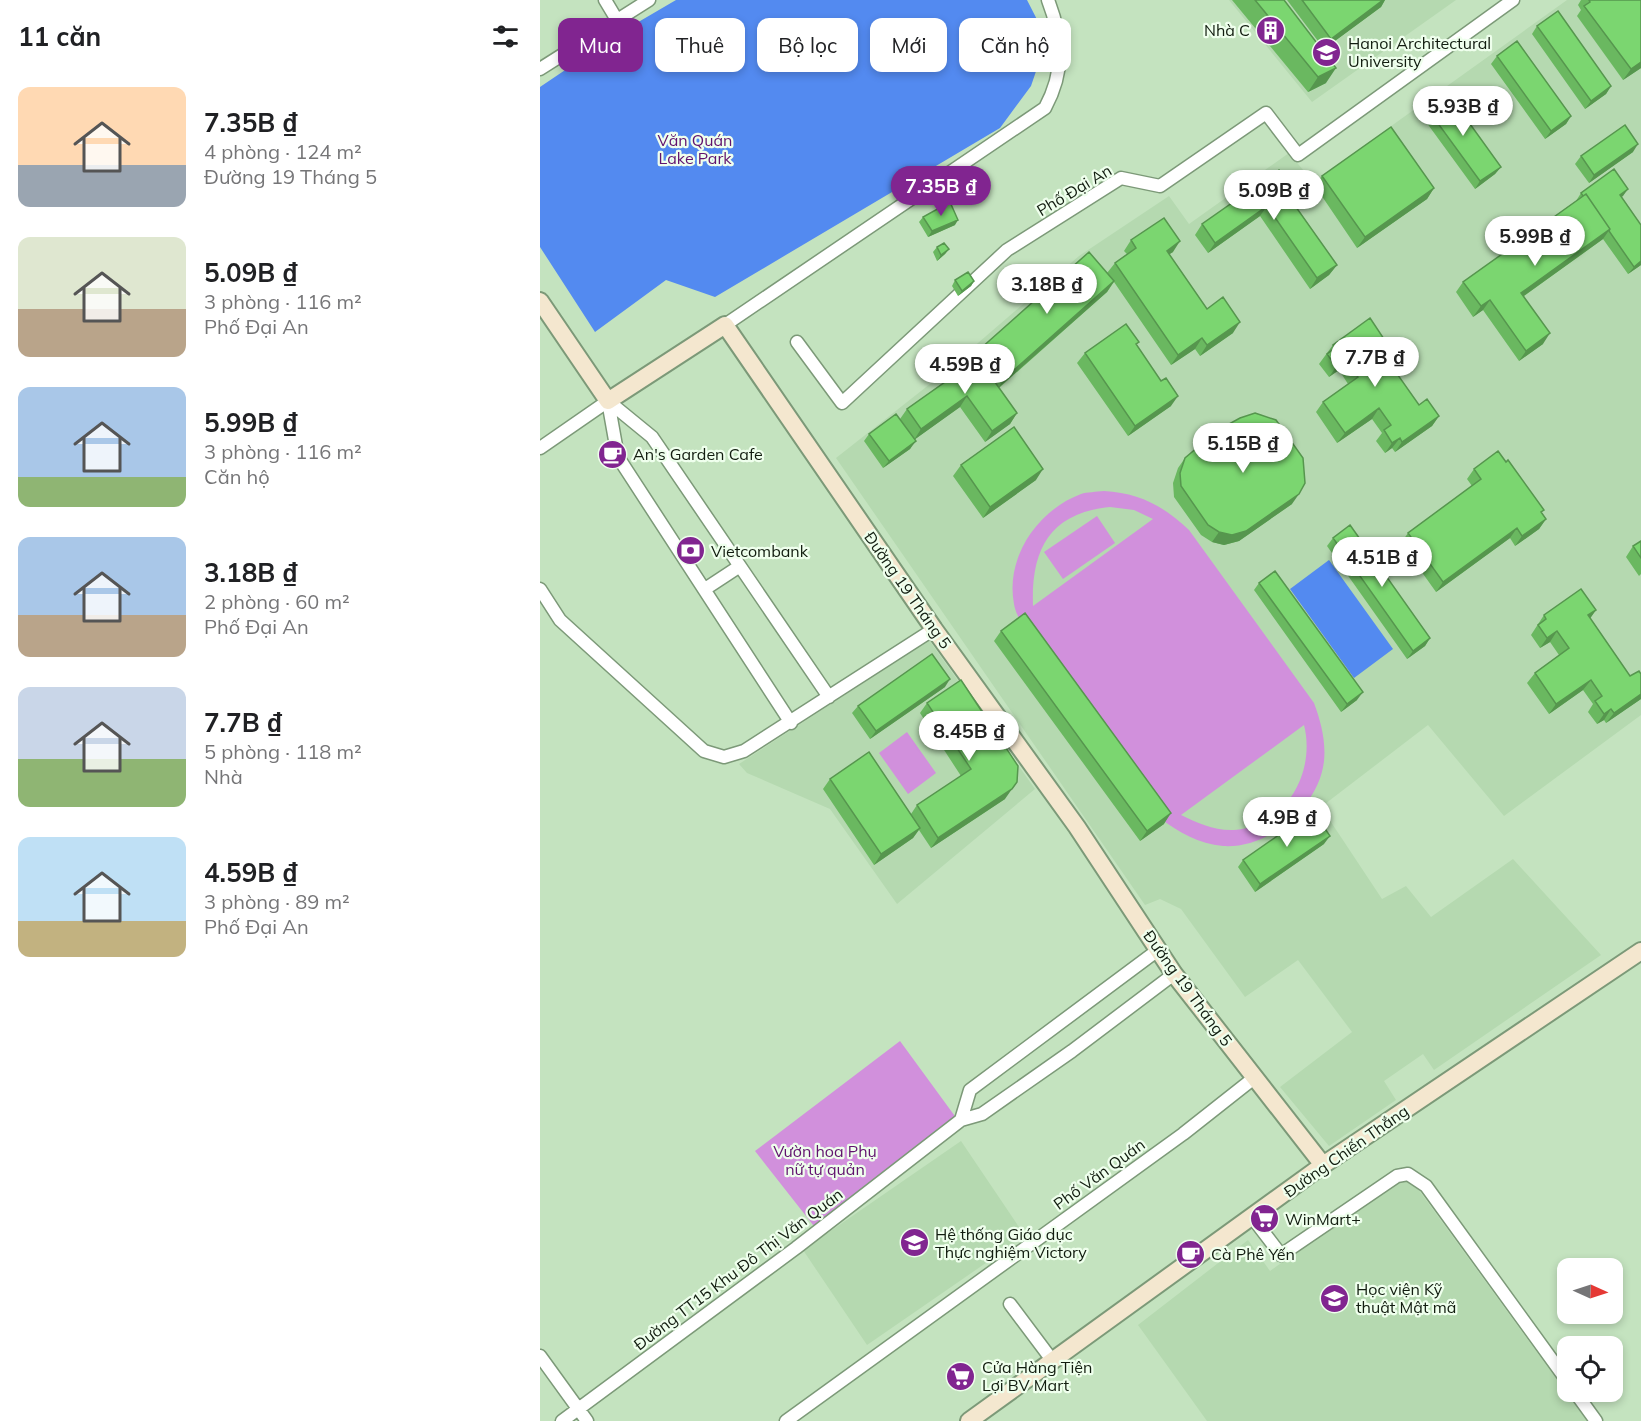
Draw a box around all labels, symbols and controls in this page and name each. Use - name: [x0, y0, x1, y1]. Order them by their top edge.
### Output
- building icon: Nhà C: [1255, 14, 1287, 46]
- chip: Mua: [558, 18, 643, 72]
- chip: Thuê: [655, 18, 745, 72]
- chip: Bộ lọc: [757, 18, 858, 72]
- chip: Mới: [870, 18, 947, 72]
- chip: Căn hộ: [959, 18, 1071, 72]
- text: 11 căn: [18, 20, 101, 53]
- icon: filters: [489, 20, 522, 53]
- place label: Nhà C: [1204, 20, 1250, 40]
- place label: Hanoi Architectural University: [1348, 33, 1491, 71]
- school or university icon: Hanoi Architectural University: [1311, 36, 1343, 68]
- pin: 5.93B ₫: [1408, 86, 1518, 137]
- text: 5.93B ₫: [1427, 93, 1499, 118]
- text: 7.35B ₫: [204, 106, 298, 139]
- icon: home: [66, 111, 138, 183]
- park label: Văn Quán Lake Park: [658, 130, 732, 168]
- text: 4 phòng · 124 m²: [204, 139, 362, 164]
- street label: Phố Đại An: [1033, 160, 1115, 220]
- text: Đường 19 Tháng 5: [204, 164, 377, 189]
- pin: 7.35B ₫: [886, 166, 996, 217]
- pin: 5.09B ₫: [1219, 170, 1329, 221]
- text: 7.35B ₫: [905, 173, 977, 198]
- text: 5.09B ₫: [1238, 177, 1310, 202]
- pin: 5.99B ₫: [1480, 216, 1590, 267]
- text: 5.99B ₫: [1499, 223, 1571, 248]
- text: 5.09B ₫: [204, 256, 298, 289]
- icon: home: [66, 261, 138, 333]
- pin: 3.18B ₫: [992, 264, 1102, 315]
- text: 3.18B ₫: [1011, 271, 1083, 296]
- text: 3 phòng · 116 m²: [204, 289, 362, 314]
- text: Phố Đại An: [204, 314, 309, 339]
- pin: 7.7B ₫: [1326, 337, 1424, 388]
- pin: 4.59B ₫: [910, 344, 1020, 395]
- text: 7.7B ₫: [1345, 344, 1405, 369]
- text: 4.59B ₫: [929, 351, 1001, 376]
- text: 5.99B ₫: [204, 406, 298, 439]
- icon: home: [66, 411, 138, 483]
- pin: 5.15B ₫: [1188, 423, 1298, 474]
- text: 5.15B ₫: [1207, 430, 1279, 455]
- cafe icon: An's Garden Cafe: [596, 438, 628, 470]
- text: 3 phòng · 116 m²: [204, 439, 362, 464]
- place label: An's Garden Cafe: [633, 444, 763, 464]
- text: Căn hộ: [204, 464, 270, 489]
- street label: Đường 19 Tháng 5: [860, 528, 956, 652]
- bank icon: Vietcombank: [674, 535, 706, 567]
- pin: 4.51B ₫: [1327, 537, 1437, 588]
- place label: Vietcombank: [711, 541, 809, 561]
- text: 4.51B ₫: [1346, 544, 1418, 569]
- text: 3.18B ₫: [204, 556, 298, 589]
- icon: home: [66, 561, 138, 633]
- text: 2 phòng · 60 m²: [204, 589, 350, 614]
- text: Phố Đại An: [204, 614, 309, 639]
- text: 7.7B ₫: [204, 706, 282, 739]
- icon: home: [66, 711, 138, 783]
- pin: 8.45B ₫: [914, 711, 1024, 762]
- text: 8.45B ₫: [933, 718, 1005, 743]
- text: 5 phòng · 118 m²: [204, 739, 362, 764]
- text: Nhà: [204, 764, 243, 789]
- pin: 4.9B ₫: [1238, 797, 1336, 848]
- text: 4.9B ₫: [1257, 804, 1317, 829]
- text: 4.59B ₫: [204, 856, 298, 889]
- icon: home: [66, 861, 138, 933]
- text: 3 phòng · 89 m²: [204, 889, 350, 914]
- text: Phố Đại An: [204, 914, 309, 939]
- street label: Đường 19 Tháng 5: [1139, 926, 1237, 1050]
- street label: Đường Chiến Thắng: [1280, 1100, 1412, 1202]
- street label: Phố Văn Quán: [1049, 1134, 1149, 1214]
- park label: Vườn hoa Phụ nữ tự quản: [773, 1141, 877, 1179]
- street label: Đường TT15 Khu Đô Thị Văn Quán: [630, 1184, 846, 1354]
- supermarket icon: WinMart+: [1248, 1203, 1280, 1235]
- place label: WinMart+: [1285, 1209, 1361, 1229]
- place label: Hệ thống Giáo dục Thực nghiệm Victory: [935, 1224, 1087, 1262]
- school or university icon: Hệ thống Giáo dục Thực nghiệm Victory: [898, 1227, 930, 1259]
- cafe icon: Cà Phê Yến: [1174, 1238, 1206, 1270]
- place label: Cà Phê Yến: [1211, 1244, 1295, 1264]
- north arrow: [1557, 1258, 1623, 1324]
- map controls: [1557, 1258, 1623, 1402]
- place label: Học viện Kỹ thuật Mật mã: [1356, 1279, 1456, 1317]
- school or university icon: Học viện Kỹ thuật Mật mã: [1319, 1282, 1351, 1314]
- button: locate: [1557, 1336, 1623, 1402]
- place label: Cửa Hàng Tiện Lợi BV Mart: [982, 1357, 1092, 1395]
- supermarket icon: Cửa Hàng Tiện Lợi BV Mart: [945, 1360, 977, 1392]

